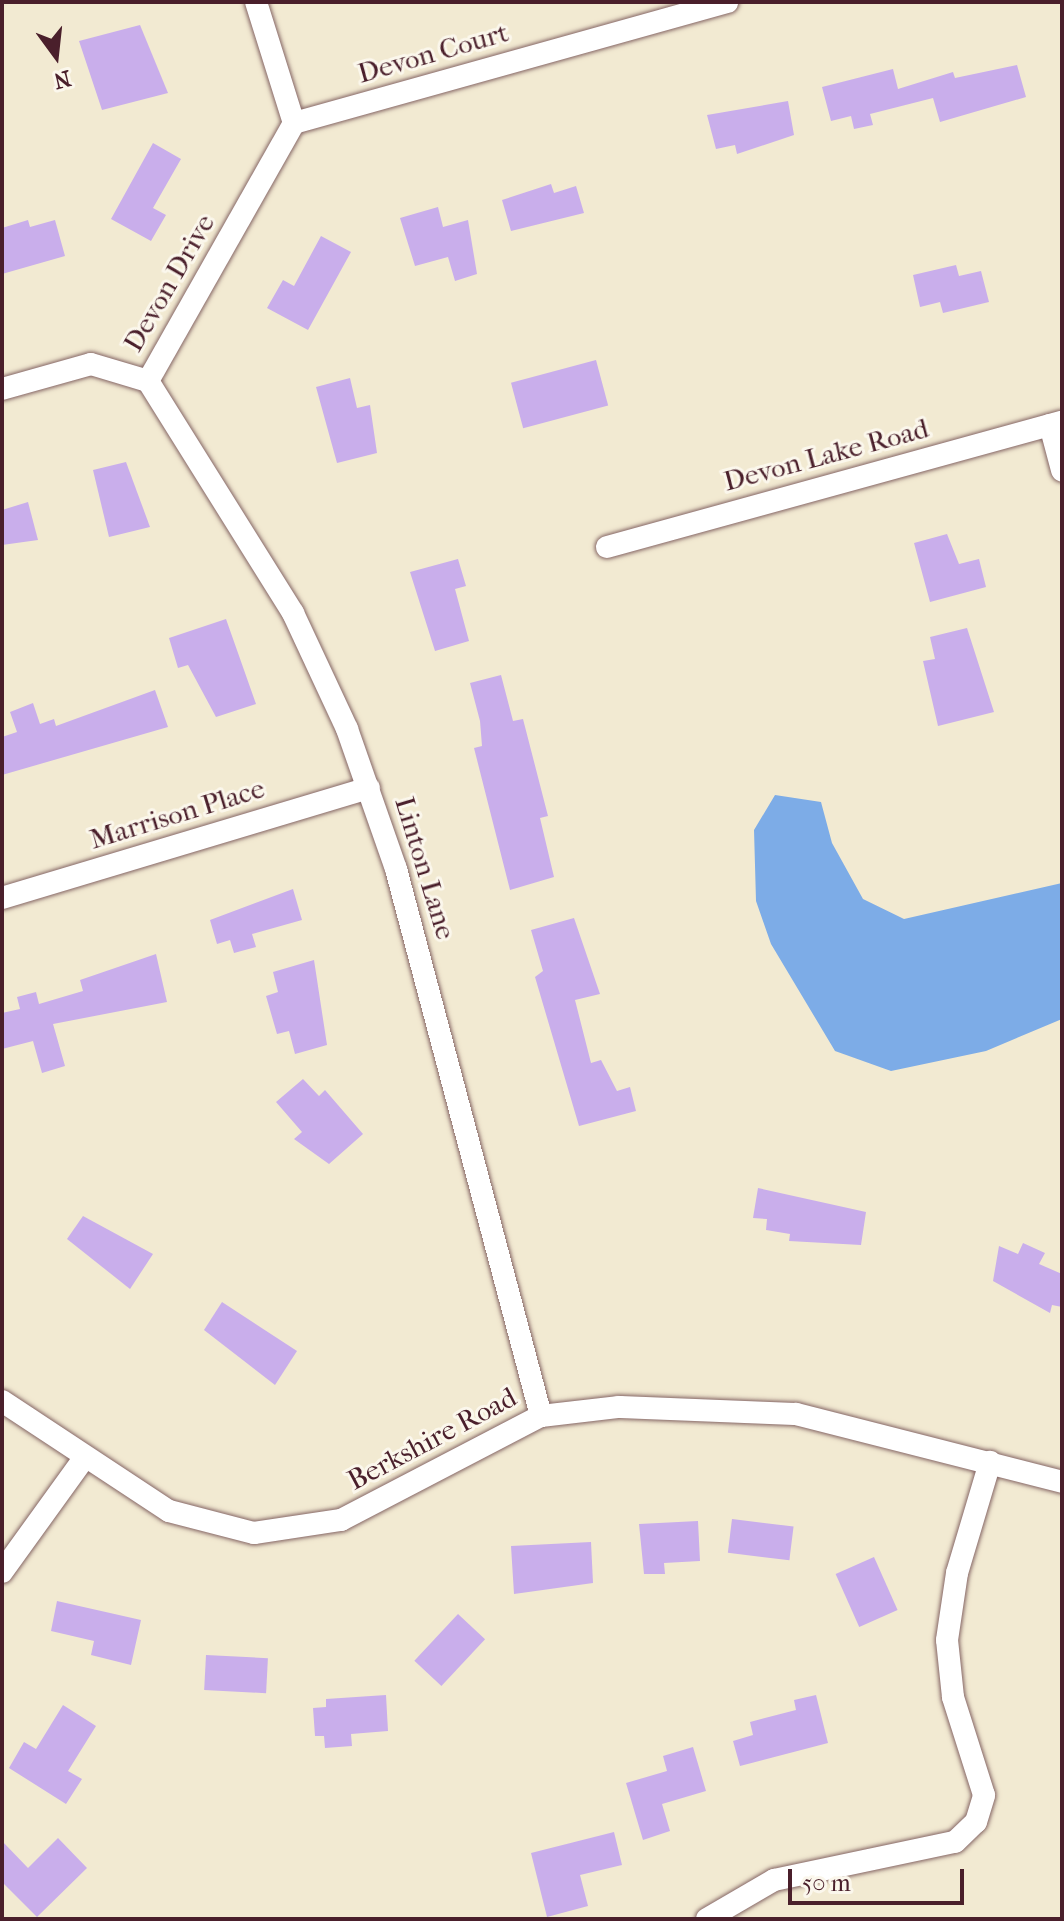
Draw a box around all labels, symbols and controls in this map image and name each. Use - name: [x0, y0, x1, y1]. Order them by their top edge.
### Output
- street label: Devon Court: [354, 15, 512, 91]
- north arrow: [16, 16, 96, 96]
- text: N: [51, 64, 74, 94]
- street label: Devon Drive: [116, 208, 222, 358]
- street label: Devon Lake Road: [720, 412, 932, 498]
- street label: Marrison Place: [86, 771, 268, 857]
- street label: Linton Lane: [387, 793, 463, 943]
- street label: Berkshire Road: [342, 1380, 522, 1498]
- scale bar: [792, 1853, 968, 1903]
- text: 50 m: [802, 1869, 851, 1897]

